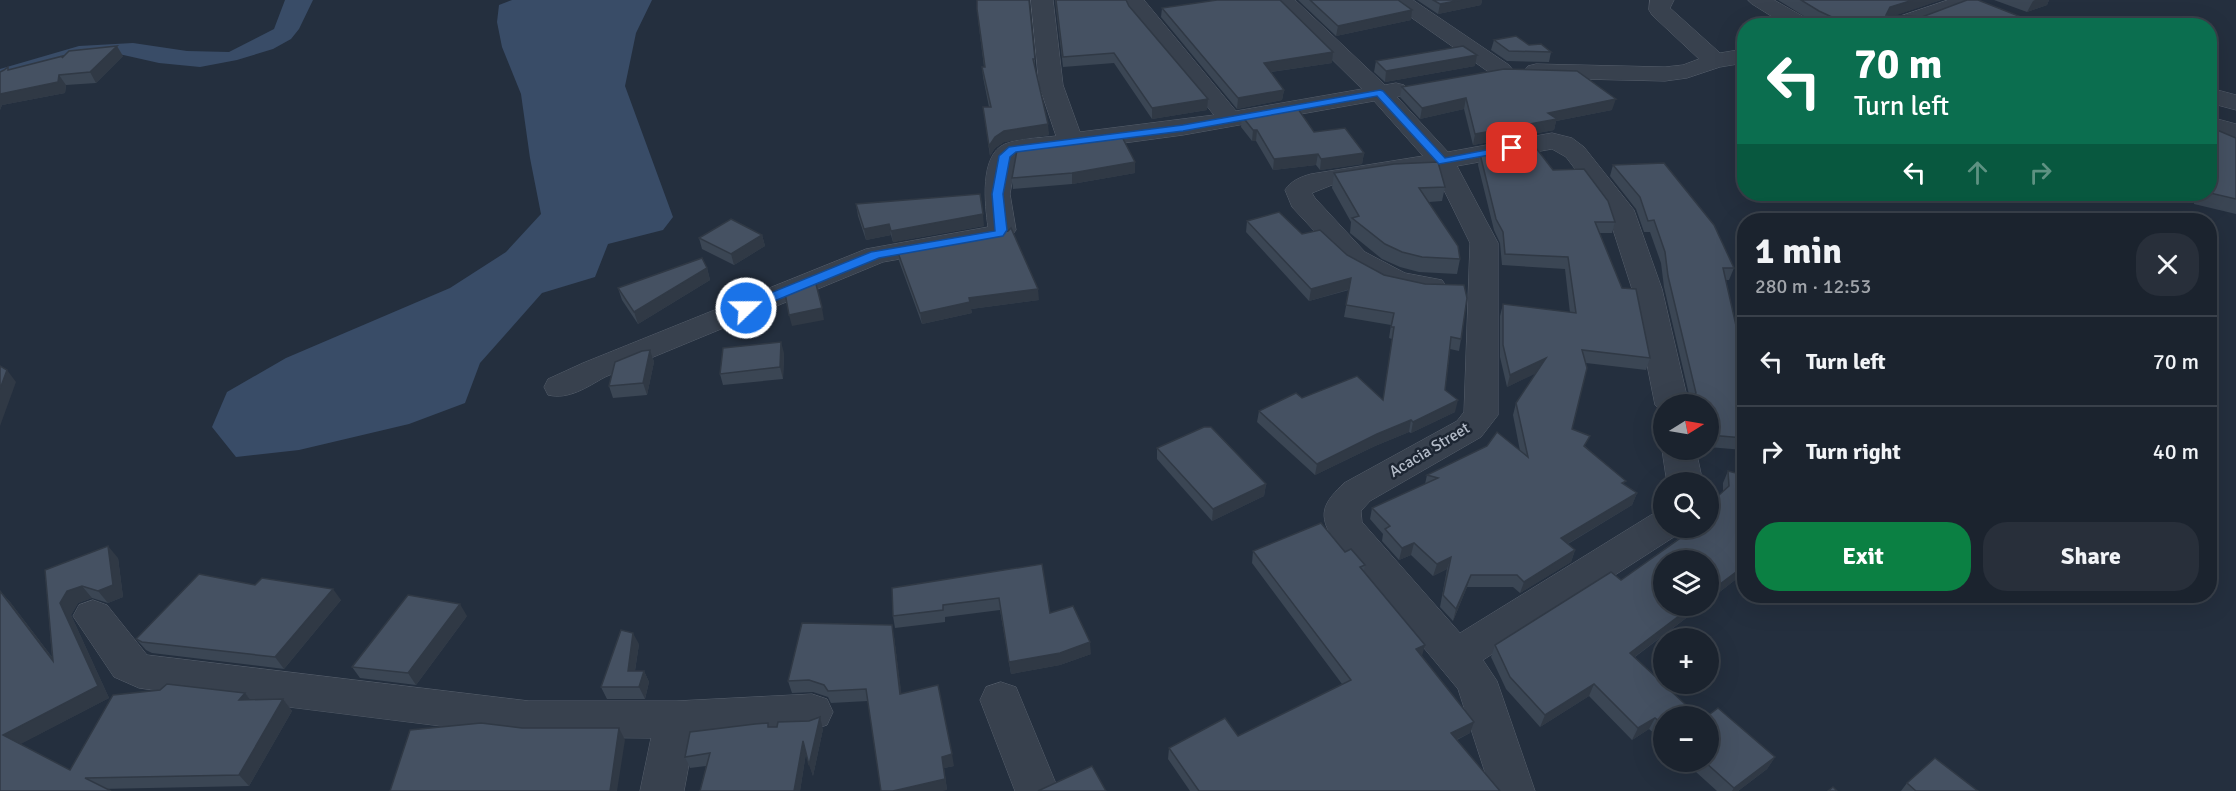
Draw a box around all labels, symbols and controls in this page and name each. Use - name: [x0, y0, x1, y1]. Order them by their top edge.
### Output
- text: 70 m: [1854, 39, 1943, 90]
- icon: left: [1755, 42, 1833, 120]
- text: Turn left: [1854, 90, 1949, 123]
- pin: [1486, 122, 1537, 173]
- icon: arrive: [1495, 131, 1528, 164]
- icon: left: [1898, 156, 1931, 189]
- icon: ahead: [1961, 156, 1994, 189]
- icon: right: [2024, 156, 2057, 189]
- text: 1 min: [1755, 229, 1842, 274]
- button: close: [2136, 233, 2199, 296]
- text: 280 m · 12:53: [1755, 274, 1871, 299]
- position arrow: [714, 276, 778, 340]
- icon: left: [1755, 345, 1788, 378]
- text: Turn left: [1806, 348, 1886, 375]
- text: 70 m: [2153, 348, 2199, 375]
- north arrow: [1653, 394, 1719, 460]
- map controls: [1653, 394, 1719, 772]
- street label: Acacia Street: [1386, 418, 1474, 482]
- icon: right: [1755, 435, 1788, 468]
- text: Turn right: [1806, 438, 1901, 465]
- text: 40 m: [2153, 438, 2199, 465]
- button: search: [1653, 472, 1719, 538]
- button: Exit: [1755, 522, 1971, 591]
- button: Share: [1983, 522, 2199, 591]
- button: layers: [1653, 550, 1719, 616]
- button: +: [1653, 628, 1719, 694]
- button: −: [1653, 706, 1719, 772]

